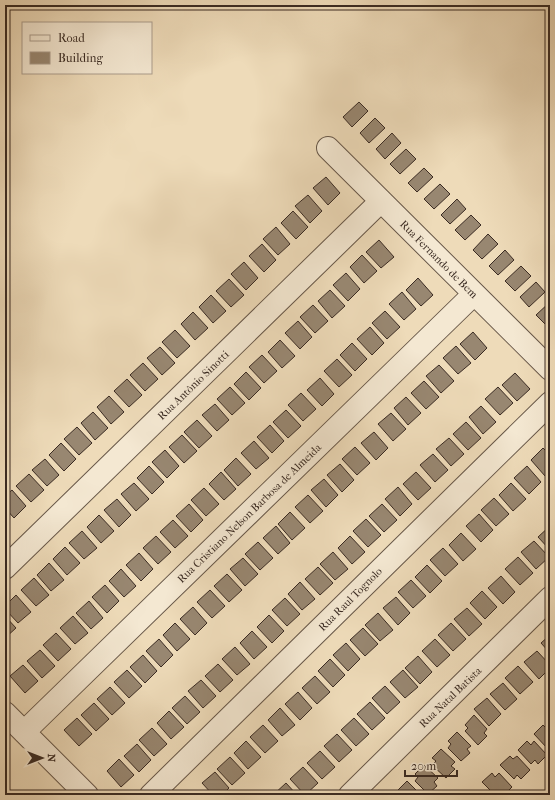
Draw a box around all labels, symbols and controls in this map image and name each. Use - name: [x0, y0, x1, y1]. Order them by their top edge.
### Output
- legend: [22, 22, 152, 74]
- text: Road: [58, 31, 85, 45]
- text: Building: [58, 51, 103, 65]
- street label: Rua Fernando de Bem: [397, 218, 481, 302]
- street label: Rua Antônio Sinotti: [155, 348, 232, 423]
- street label: Rua Cristiano Nelson Barbosa de Almeida: [175, 440, 325, 586]
- street label: Rua Raul Tognolo: [316, 565, 385, 634]
- street label: Rua Natal Batista: [416, 664, 485, 730]
- north arrow: [22, 738, 62, 778]
- scale bar: [405, 752, 457, 778]
- text: N: [45, 754, 58, 763]
- text: 20 m: [411, 759, 436, 773]

